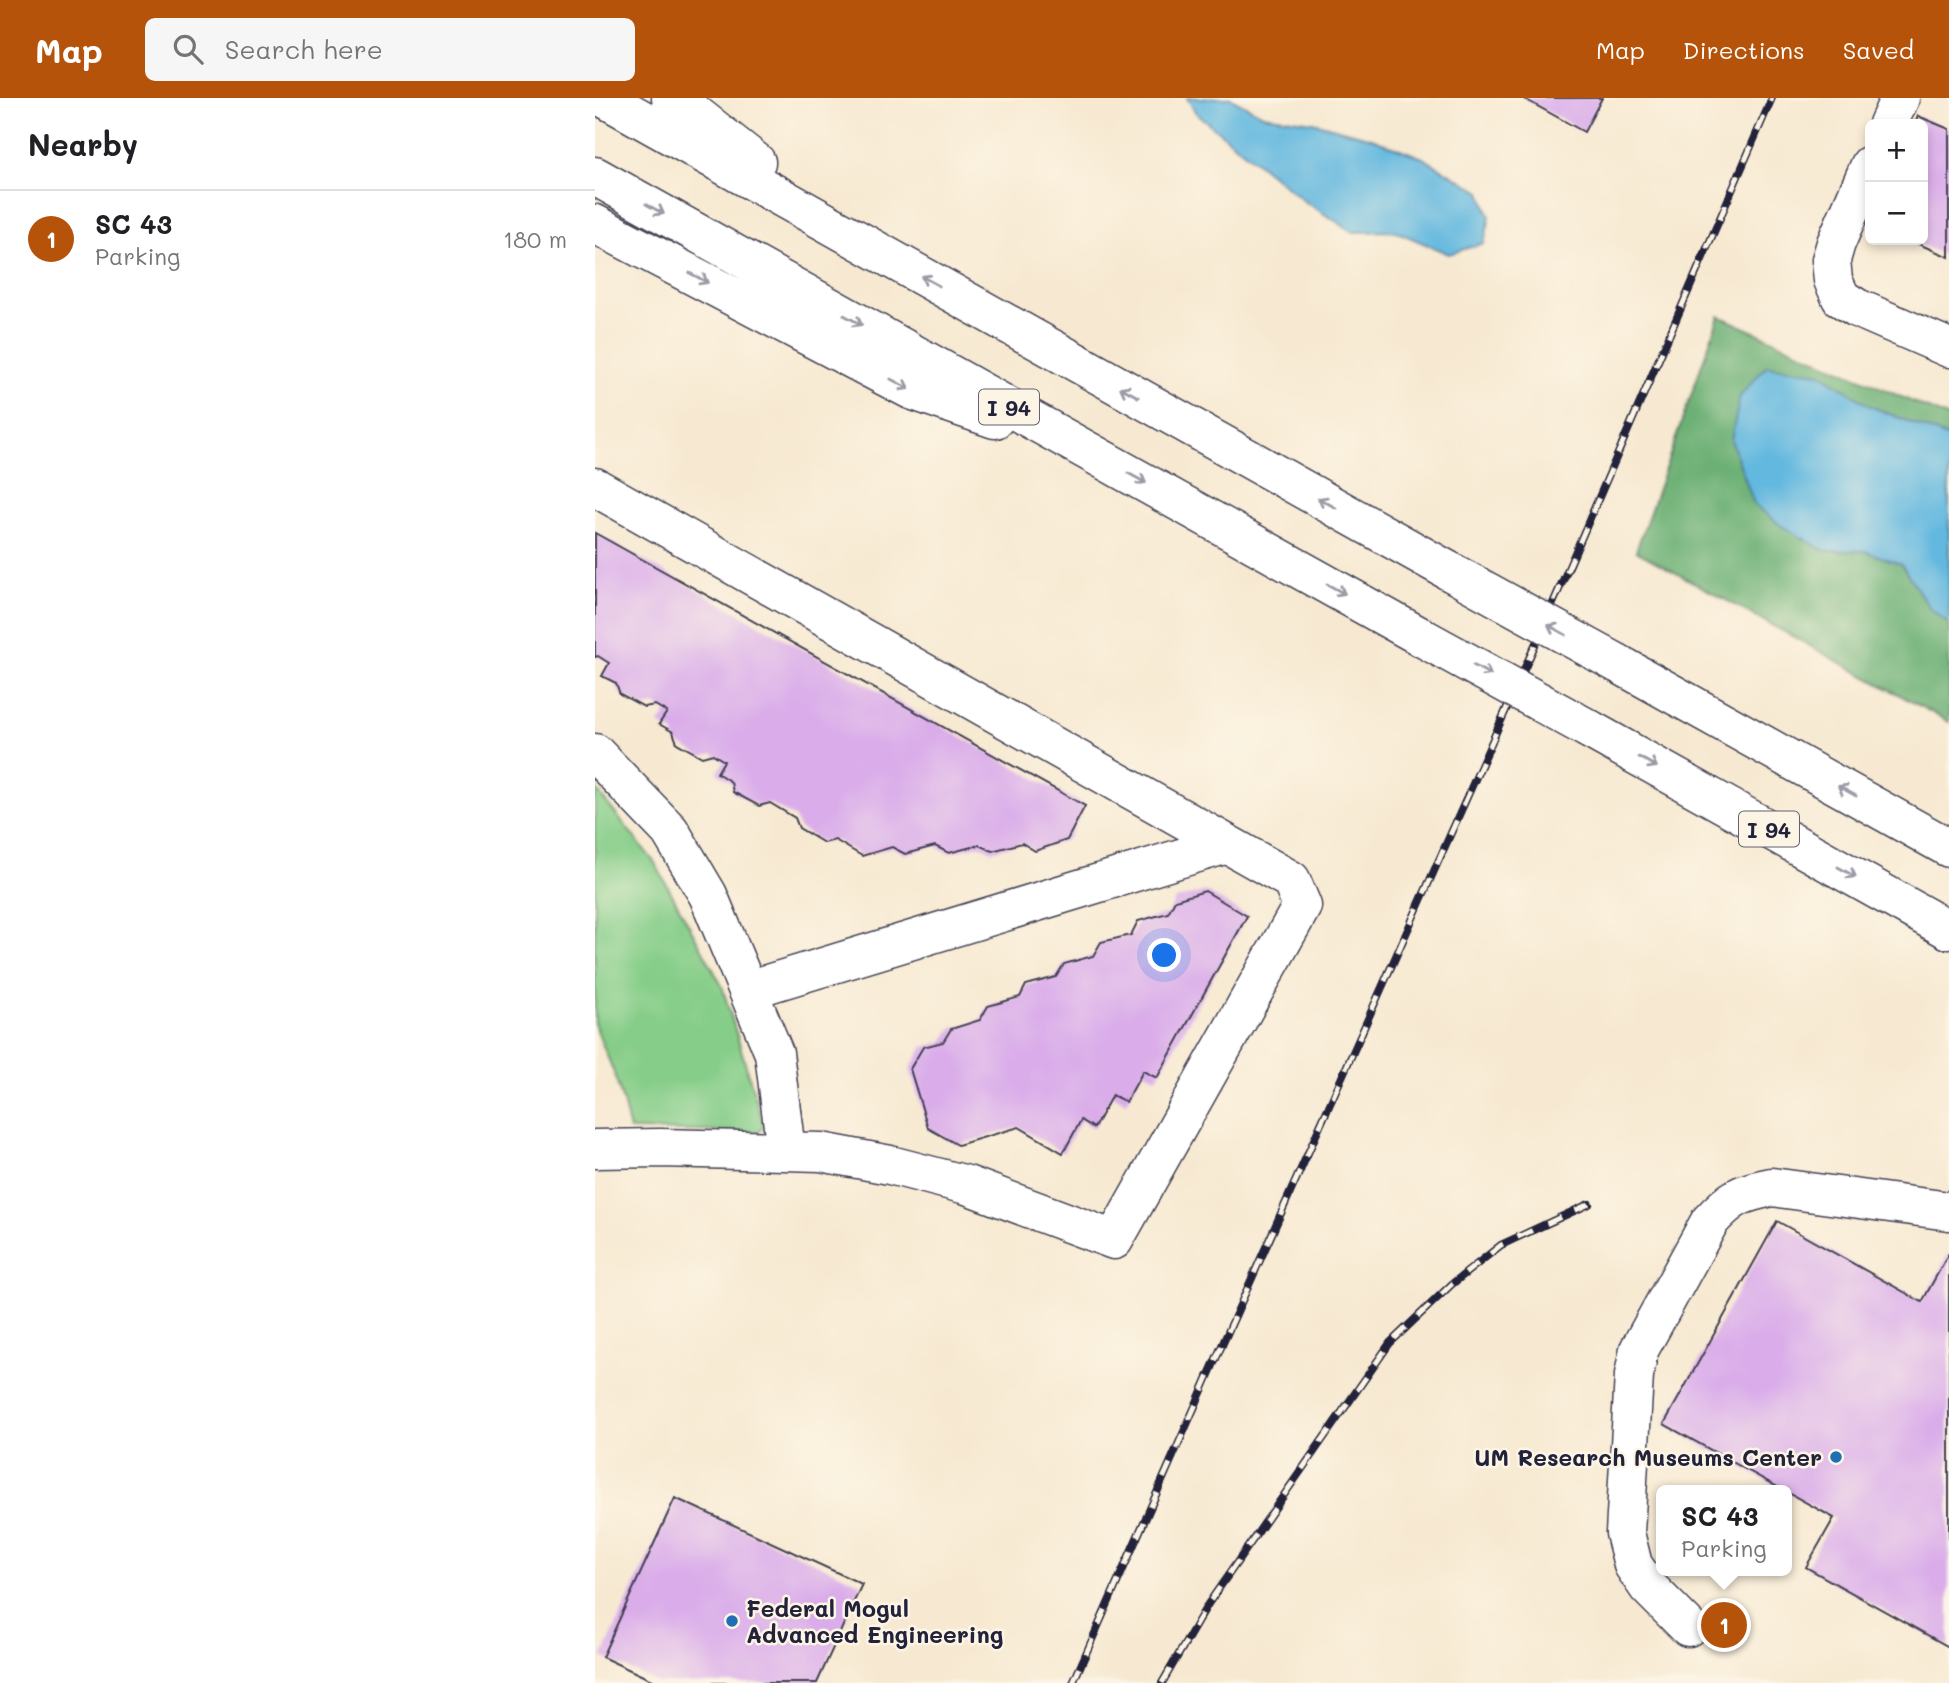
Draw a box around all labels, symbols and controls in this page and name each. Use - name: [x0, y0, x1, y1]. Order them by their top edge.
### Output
- search box: [145, 18, 635, 81]
- text: Map: [35, 28, 103, 71]
- icon: search: [169, 30, 207, 68]
- text: Search here: [225, 32, 383, 66]
- text: Map: [1596, 34, 1645, 65]
- text: Directions: [1683, 34, 1805, 65]
- text: Saved: [1843, 34, 1914, 65]
- map controls: [1865, 119, 1928, 245]
- button: +: [1865, 119, 1928, 182]
- text: Nearby: [28, 124, 138, 164]
- button: −: [1865, 182, 1928, 245]
- one-way arrow: [644, 202, 664, 216]
- text: SC 43: [95, 207, 172, 241]
- text: 1: [46, 224, 56, 254]
- text: 180 m: [503, 224, 567, 254]
- text: Parking: [95, 241, 180, 271]
- one-way arrow: [688, 272, 709, 286]
- one-way arrow: [920, 274, 941, 287]
- one-way arrow: [843, 313, 863, 327]
- one-way arrow: [889, 378, 910, 392]
- one-way arrow: [1119, 385, 1139, 399]
- road number: I 94: [979, 390, 1039, 424]
- one-way arrow: [1127, 471, 1147, 485]
- one-way arrow: [1318, 496, 1338, 510]
- one-way arrow: [1325, 583, 1346, 596]
- one-way arrow: [1547, 623, 1568, 636]
- one-way arrow: [1472, 664, 1492, 678]
- one-way arrow: [1637, 756, 1658, 769]
- one-way arrow: [1837, 784, 1857, 798]
- road number: I 94: [1739, 812, 1799, 846]
- one-way arrow: [1836, 866, 1857, 879]
- your location: [1147, 938, 1181, 972]
- place label: UM Research Museums Center: [1474, 1442, 1822, 1472]
- marker: UM Research Museums Center: [1828, 1449, 1844, 1465]
- popup: [1656, 1485, 1792, 1576]
- text: SC 43: [1681, 1499, 1758, 1533]
- text: Parking: [1681, 1533, 1767, 1563]
- place label: Federal Mogul Advanced Engineering: [746, 1593, 1003, 1649]
- pin: 1: [1701, 1599, 1747, 1651]
- marker: Federal Mogul Advanced Engineering: [724, 1613, 740, 1629]

